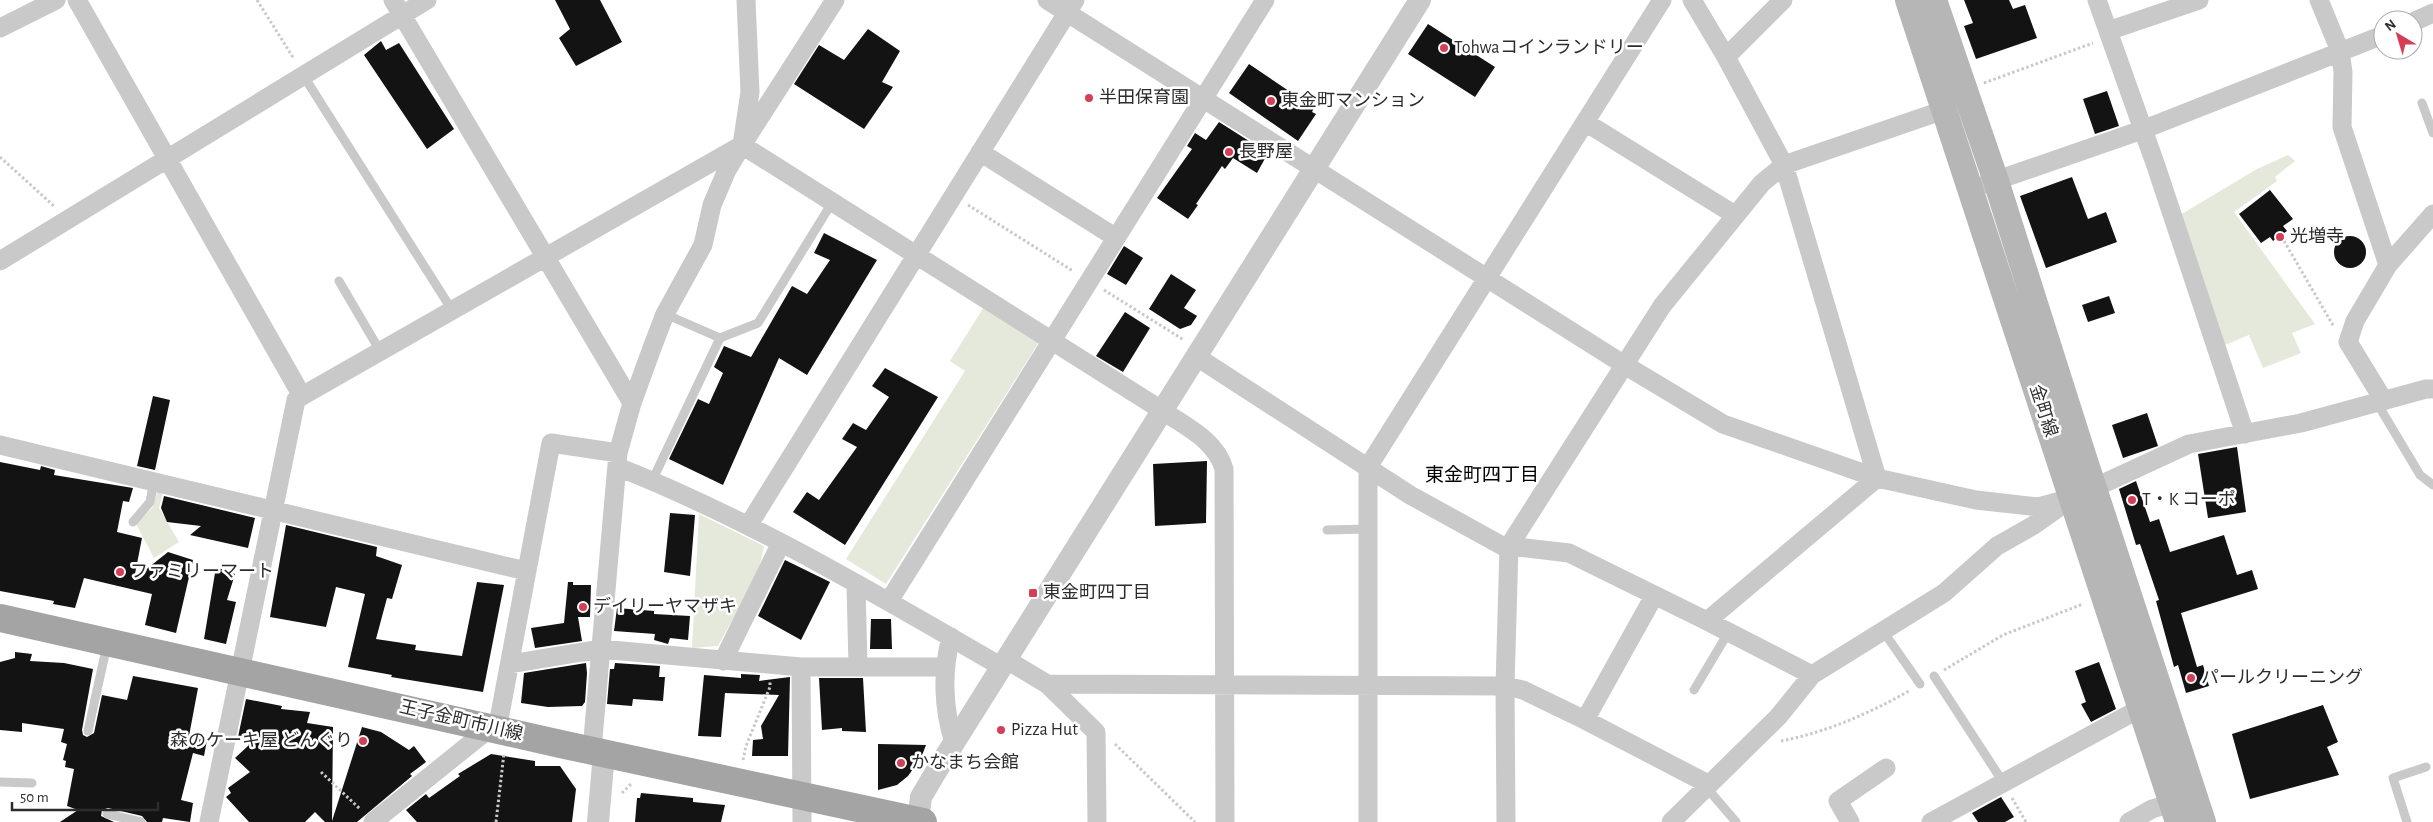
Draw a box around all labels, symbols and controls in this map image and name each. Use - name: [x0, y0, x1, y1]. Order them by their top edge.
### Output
- north arrow: [2373, 10, 2423, 60]
- text: N: [2382, 17, 2399, 34]
- place label: Tohwaコインランドリー: [1454, 38, 1644, 57]
- marker: Tohwaコインランドリー: [1438, 42, 1450, 54]
- place label: 半田保育園: [1099, 88, 1189, 107]
- place label: 東金町マンション: [1281, 91, 1425, 110]
- marker: 半田保育園: [1083, 92, 1095, 104]
- marker: 東金町マンション: [1265, 95, 1277, 107]
- place label: 長野屋: [1239, 142, 1293, 161]
- marker: 長野屋: [1223, 146, 1235, 158]
- place label: 光増寺: [2290, 226, 2344, 246]
- marker: 光増寺: [2274, 231, 2286, 243]
- street label: 金町線: [2026, 382, 2062, 439]
- district label: 東金町四丁目: [1425, 464, 1539, 485]
- place label: T・K コーポ: [2142, 490, 2236, 509]
- marker: T・K コーポ: [2126, 494, 2138, 506]
- place label: ファミリーマート: [130, 563, 274, 581]
- marker: ファミリーマート: [114, 566, 126, 578]
- place label: 東金町四丁目: [1043, 583, 1151, 602]
- marker: 東金町四丁目: [1027, 587, 1039, 599]
- place label: デイリーヤマザキ: [593, 596, 737, 616]
- marker: デイリーヤマザキ: [577, 601, 589, 613]
- place label: パールクリーニング: [2201, 667, 2363, 687]
- marker: パールクリーニング: [2185, 672, 2197, 684]
- street label: 王子金町市川線: [398, 696, 525, 744]
- place label: Pizza Hut: [1011, 721, 1078, 739]
- marker: Pizza Hut: [995, 724, 1007, 736]
- place label: 森のケーキ屋 どんぐり: [170, 731, 353, 750]
- marker: 森のケーキ屋 どんぐり: [357, 735, 369, 747]
- place label: かなまち会館: [911, 753, 1019, 772]
- marker: かなまち会館: [895, 757, 907, 769]
- scale bar: [12, 780, 159, 812]
- text: 50 m: [20, 790, 49, 805]

